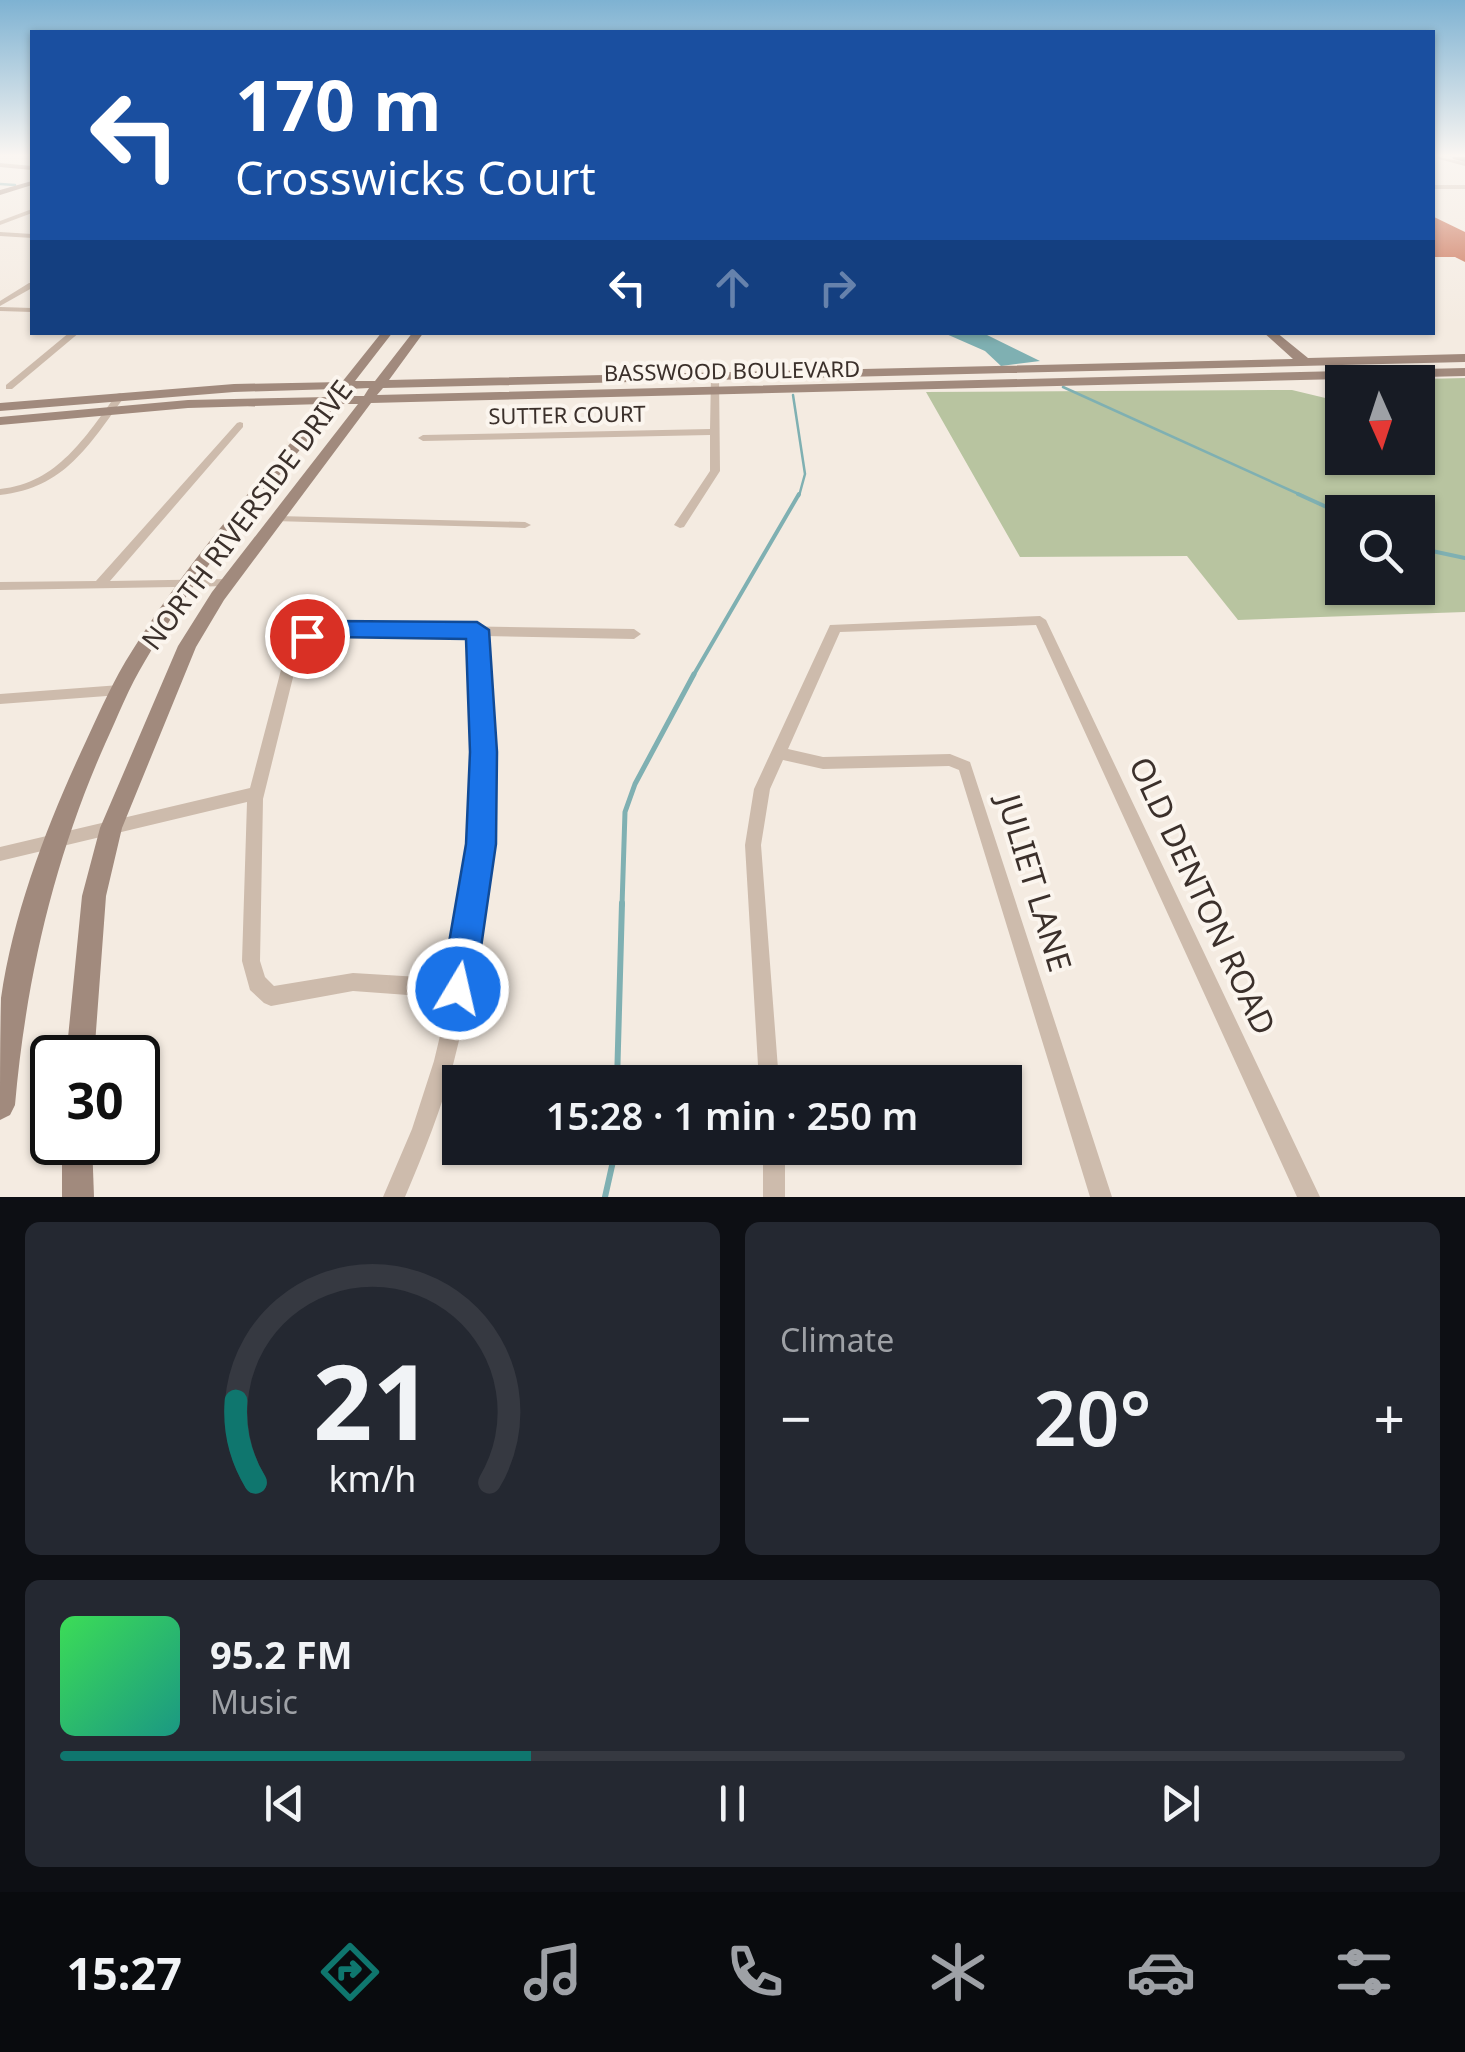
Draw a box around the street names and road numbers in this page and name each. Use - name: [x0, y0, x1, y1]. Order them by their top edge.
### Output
- street label: BASSWOOD BOULEVARD: [604, 353, 860, 387]
- street label: NORTH RIVERSIDE DRIVE: [132, 372, 360, 657]
- street label: SUTTER COURT: [488, 398, 646, 430]
- street label: OLD DENTON ROAD: [1120, 750, 1287, 1041]
- street label: JULIET LANE: [987, 786, 1083, 976]

